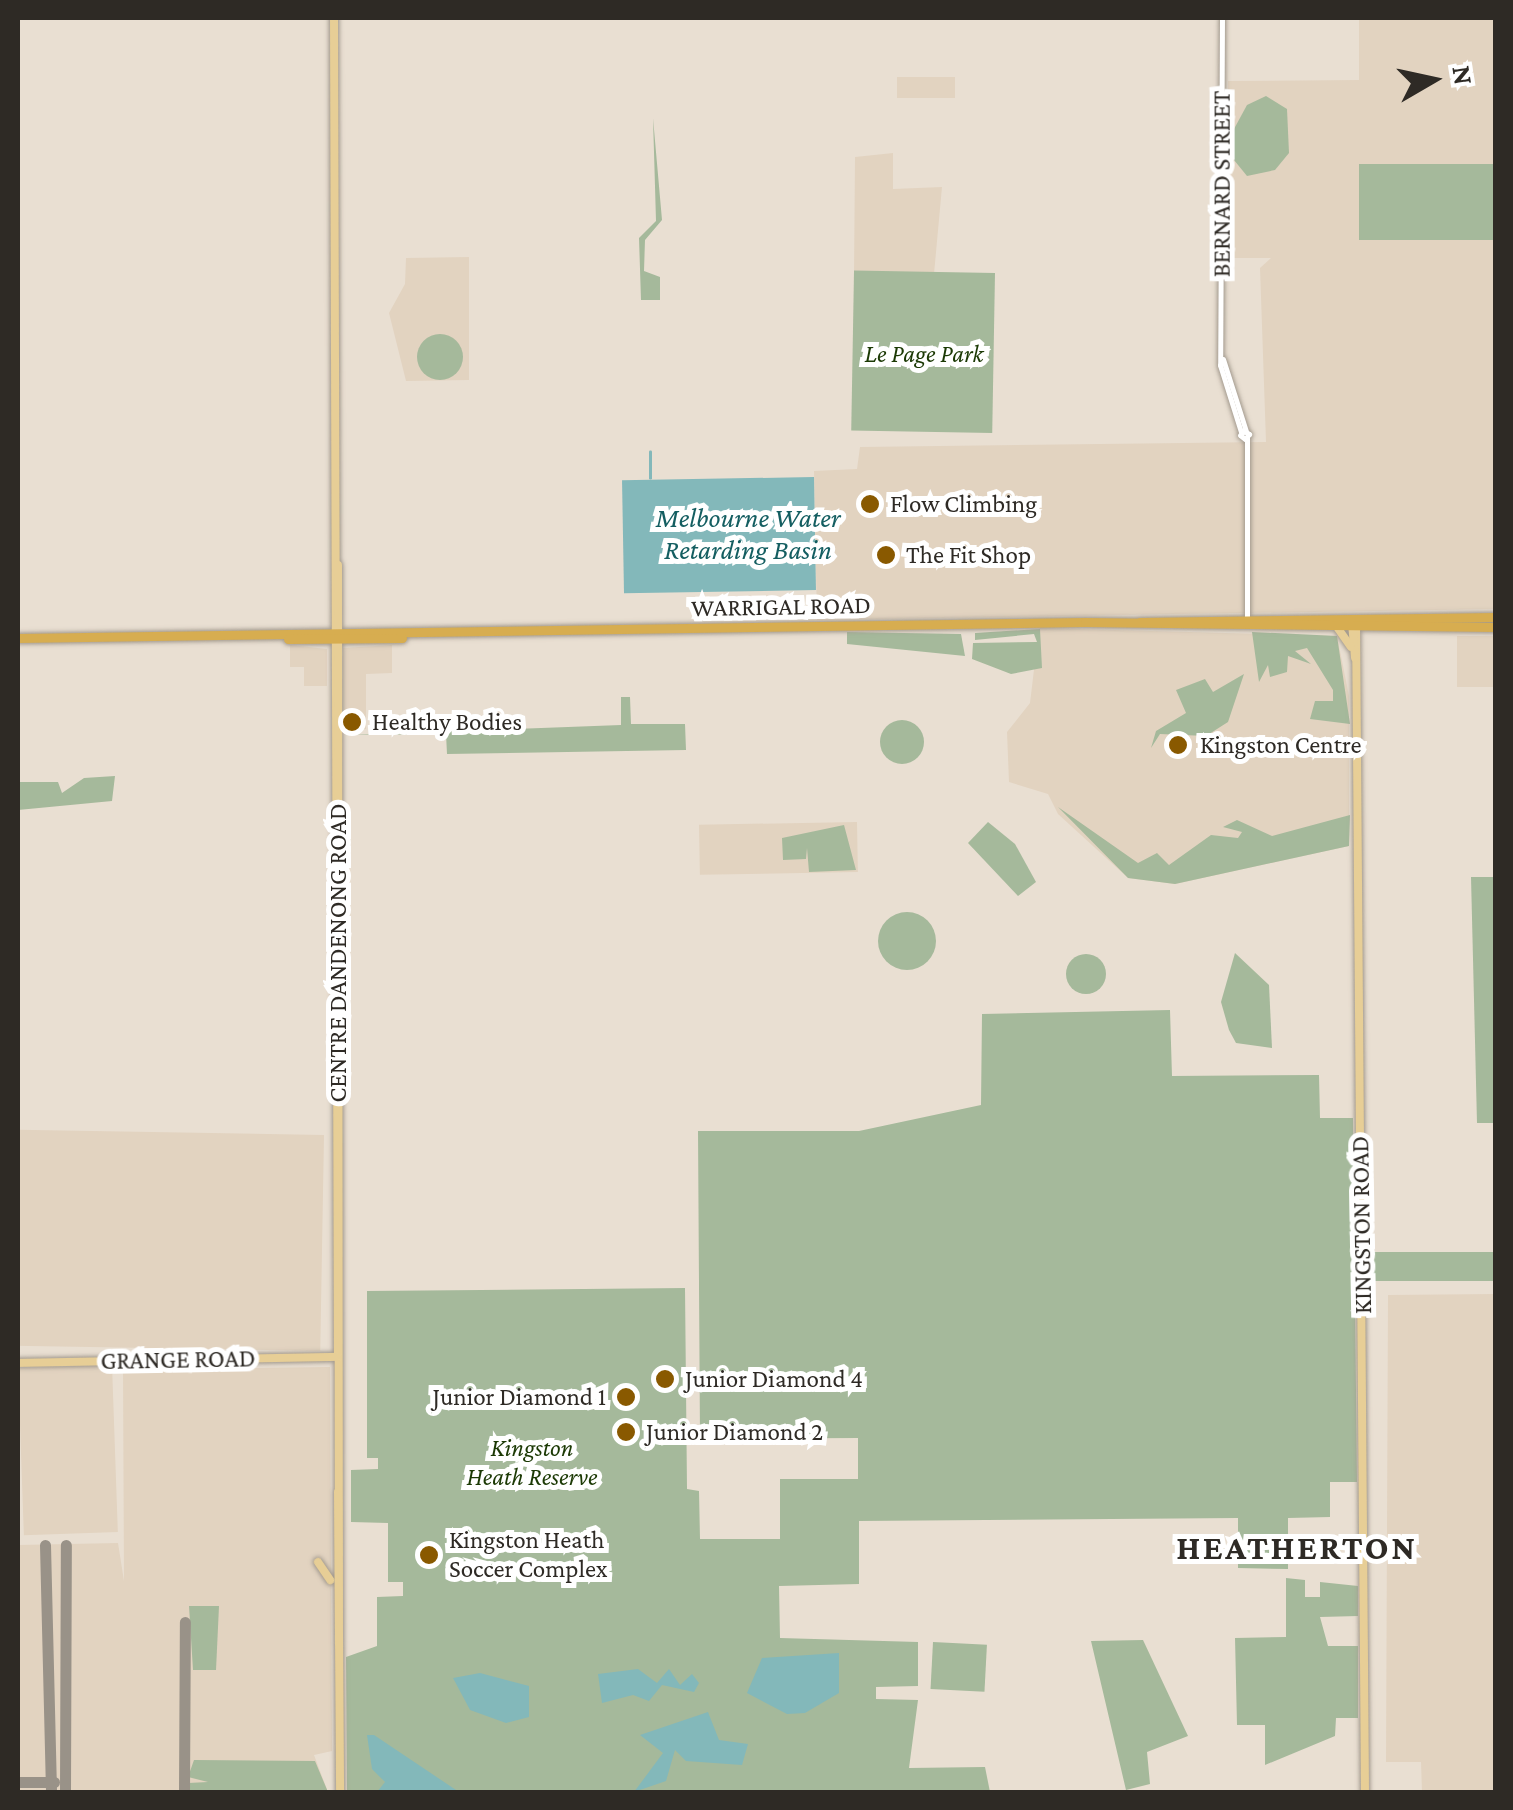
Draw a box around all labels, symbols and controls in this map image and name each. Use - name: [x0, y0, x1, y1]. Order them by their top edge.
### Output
- north arrow: [1383, 30, 1483, 130]
- text: N: [1446, 63, 1480, 87]
- street label: BERNARD STREET: [1207, 91, 1237, 277]
- park label: Le Page Park: [865, 339, 983, 369]
- place label: Flow Climbing: [890, 489, 1037, 519]
- marker: Flow Climbing: [859, 493, 881, 515]
- water label: Melbourne Water Retarding Basin: [655, 501, 841, 567]
- place label: The Fit Shop: [906, 540, 1031, 570]
- marker: The Fit Shop: [875, 544, 897, 566]
- street label: WARRIGAL ROAD: [691, 590, 871, 624]
- place label: Healthy Bodies: [372, 707, 522, 737]
- marker: Healthy Bodies: [341, 711, 363, 733]
- place label: Kingston Centre: [1200, 730, 1361, 760]
- marker: Kingston Centre: [1165, 732, 1191, 758]
- street label: CENTRE DANDENONG ROAD: [323, 803, 353, 1103]
- street label: KINGSTON ROAD: [1345, 1136, 1379, 1314]
- street label: GRANGE ROAD: [100, 1344, 256, 1376]
- place label: Junior Diamond 4: [685, 1364, 863, 1394]
- marker: Junior Diamond 4: [654, 1368, 676, 1390]
- place label: Junior Diamond 1: [432, 1382, 606, 1412]
- marker: Junior Diamond 1: [615, 1386, 637, 1408]
- place label: Junior Diamond 2: [646, 1417, 823, 1447]
- marker: Junior Diamond 2: [615, 1421, 637, 1443]
- park label: Kingston Heath Reserve: [466, 1434, 598, 1493]
- place label: Kingston Heath Soccer Complex: [449, 1526, 607, 1585]
- district label: HEATHERTON: [1176, 1527, 1418, 1569]
- marker: Kingston Heath Soccer Complex: [418, 1544, 440, 1566]

